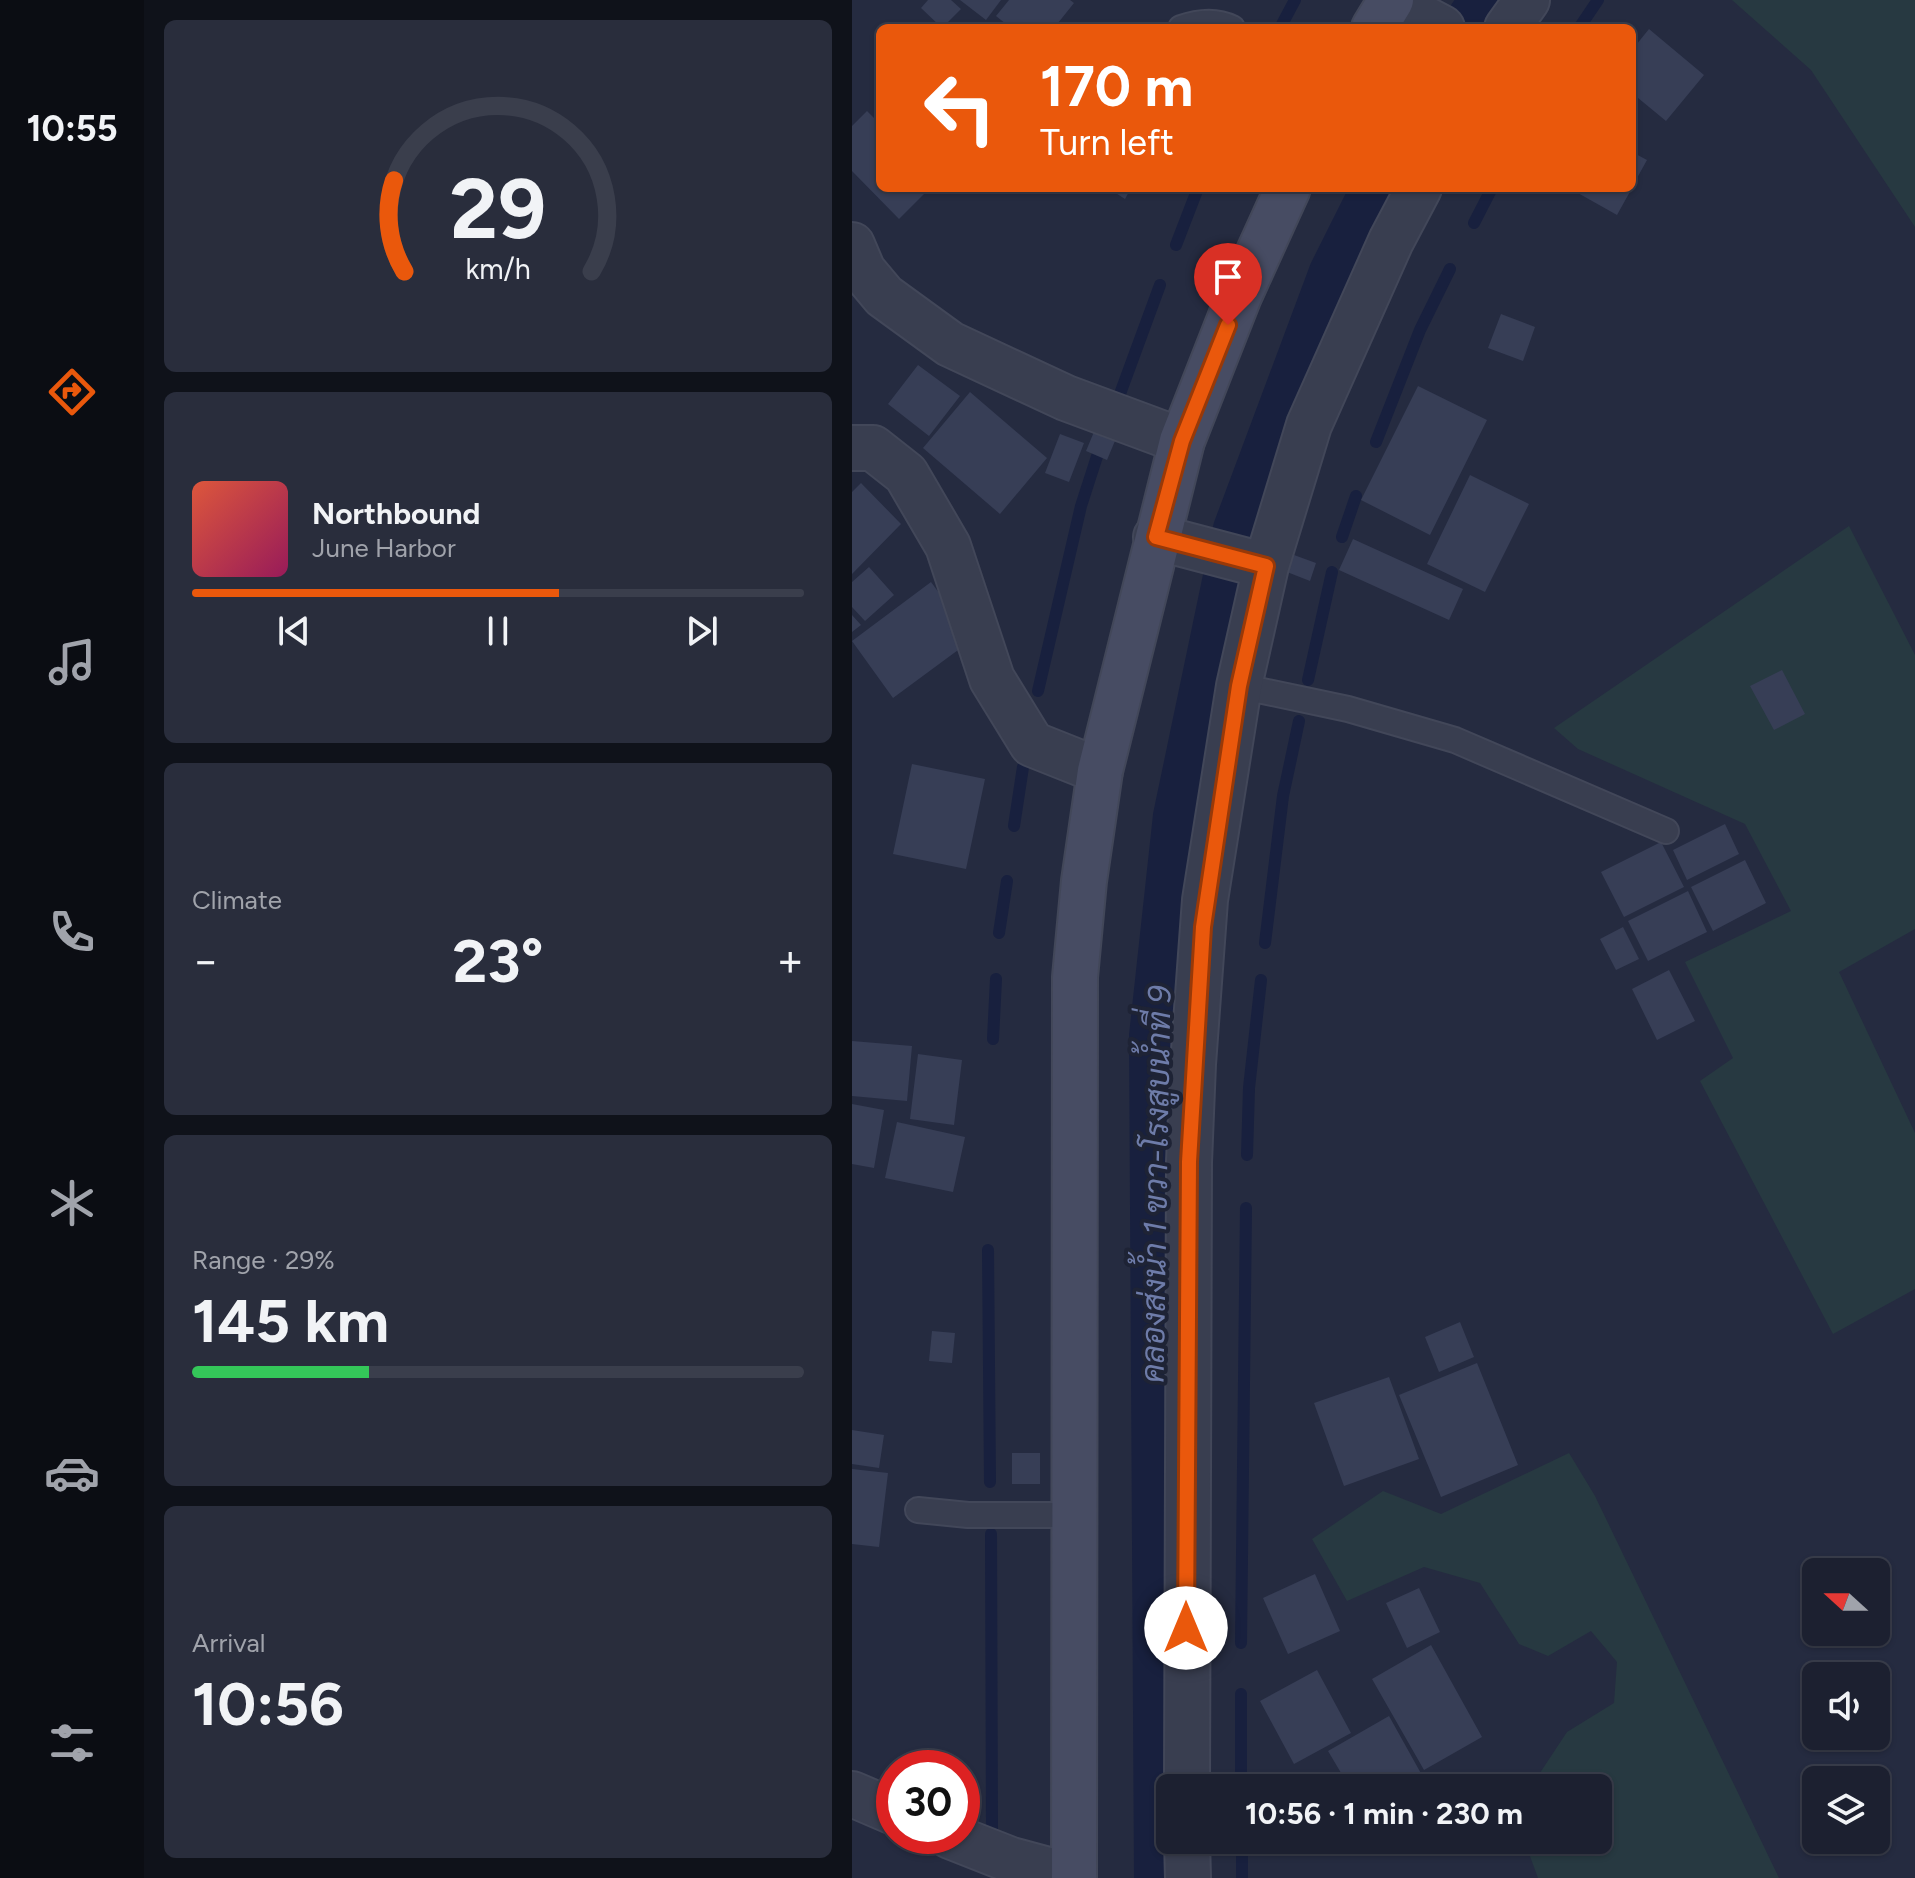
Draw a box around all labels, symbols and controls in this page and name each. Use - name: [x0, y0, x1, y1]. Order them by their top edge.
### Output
- text: 170 m: [1040, 53, 1193, 120]
- icon: left: [908, 56, 1012, 160]
- text: 10:55: [26, 107, 118, 150]
- text: Turn left: [1040, 121, 1174, 164]
- text: 29: [450, 158, 546, 258]
- pin: [1194, 243, 1262, 325]
- text: km/h: [465, 252, 531, 286]
- icon: arrive: [1206, 255, 1250, 299]
- icon: directions: [44, 364, 100, 420]
- text: Northbound: [312, 495, 480, 532]
- text: June Harbor: [312, 532, 456, 564]
- icon: previous: [272, 609, 316, 653]
- icon: pause: [476, 609, 520, 653]
- icon: next: [680, 609, 724, 653]
- icon: music: [44, 634, 100, 690]
- text: Climate: [192, 884, 282, 916]
- icon: phone: [44, 904, 100, 960]
- text: 23°: [453, 925, 543, 997]
- text: −: [192, 934, 219, 987]
- text: +: [777, 934, 804, 987]
- water label: คลองส่งน้ำ 1 ขวา-โรงสูบน้ำที่ 9: [1124, 985, 1181, 1383]
- icon: climate: [44, 1175, 100, 1231]
- text: Range · 29%: [192, 1244, 335, 1276]
- text: 145 km: [192, 1285, 389, 1357]
- icon: car: [44, 1445, 100, 1501]
- north arrow: [1802, 1558, 1890, 1646]
- map controls: [1802, 1558, 1890, 1854]
- position arrow: [1144, 1586, 1228, 1670]
- text: Arrival: [192, 1627, 265, 1659]
- button: sound: [1802, 1662, 1890, 1750]
- text: 10:56: [192, 1668, 344, 1740]
- icon: filters: [44, 1715, 100, 1771]
- speed limit sign: 30: [876, 1750, 980, 1854]
- button: layers: [1802, 1766, 1890, 1854]
- text: 10:56 · 1 min · 230 m: [1245, 1795, 1523, 1832]

